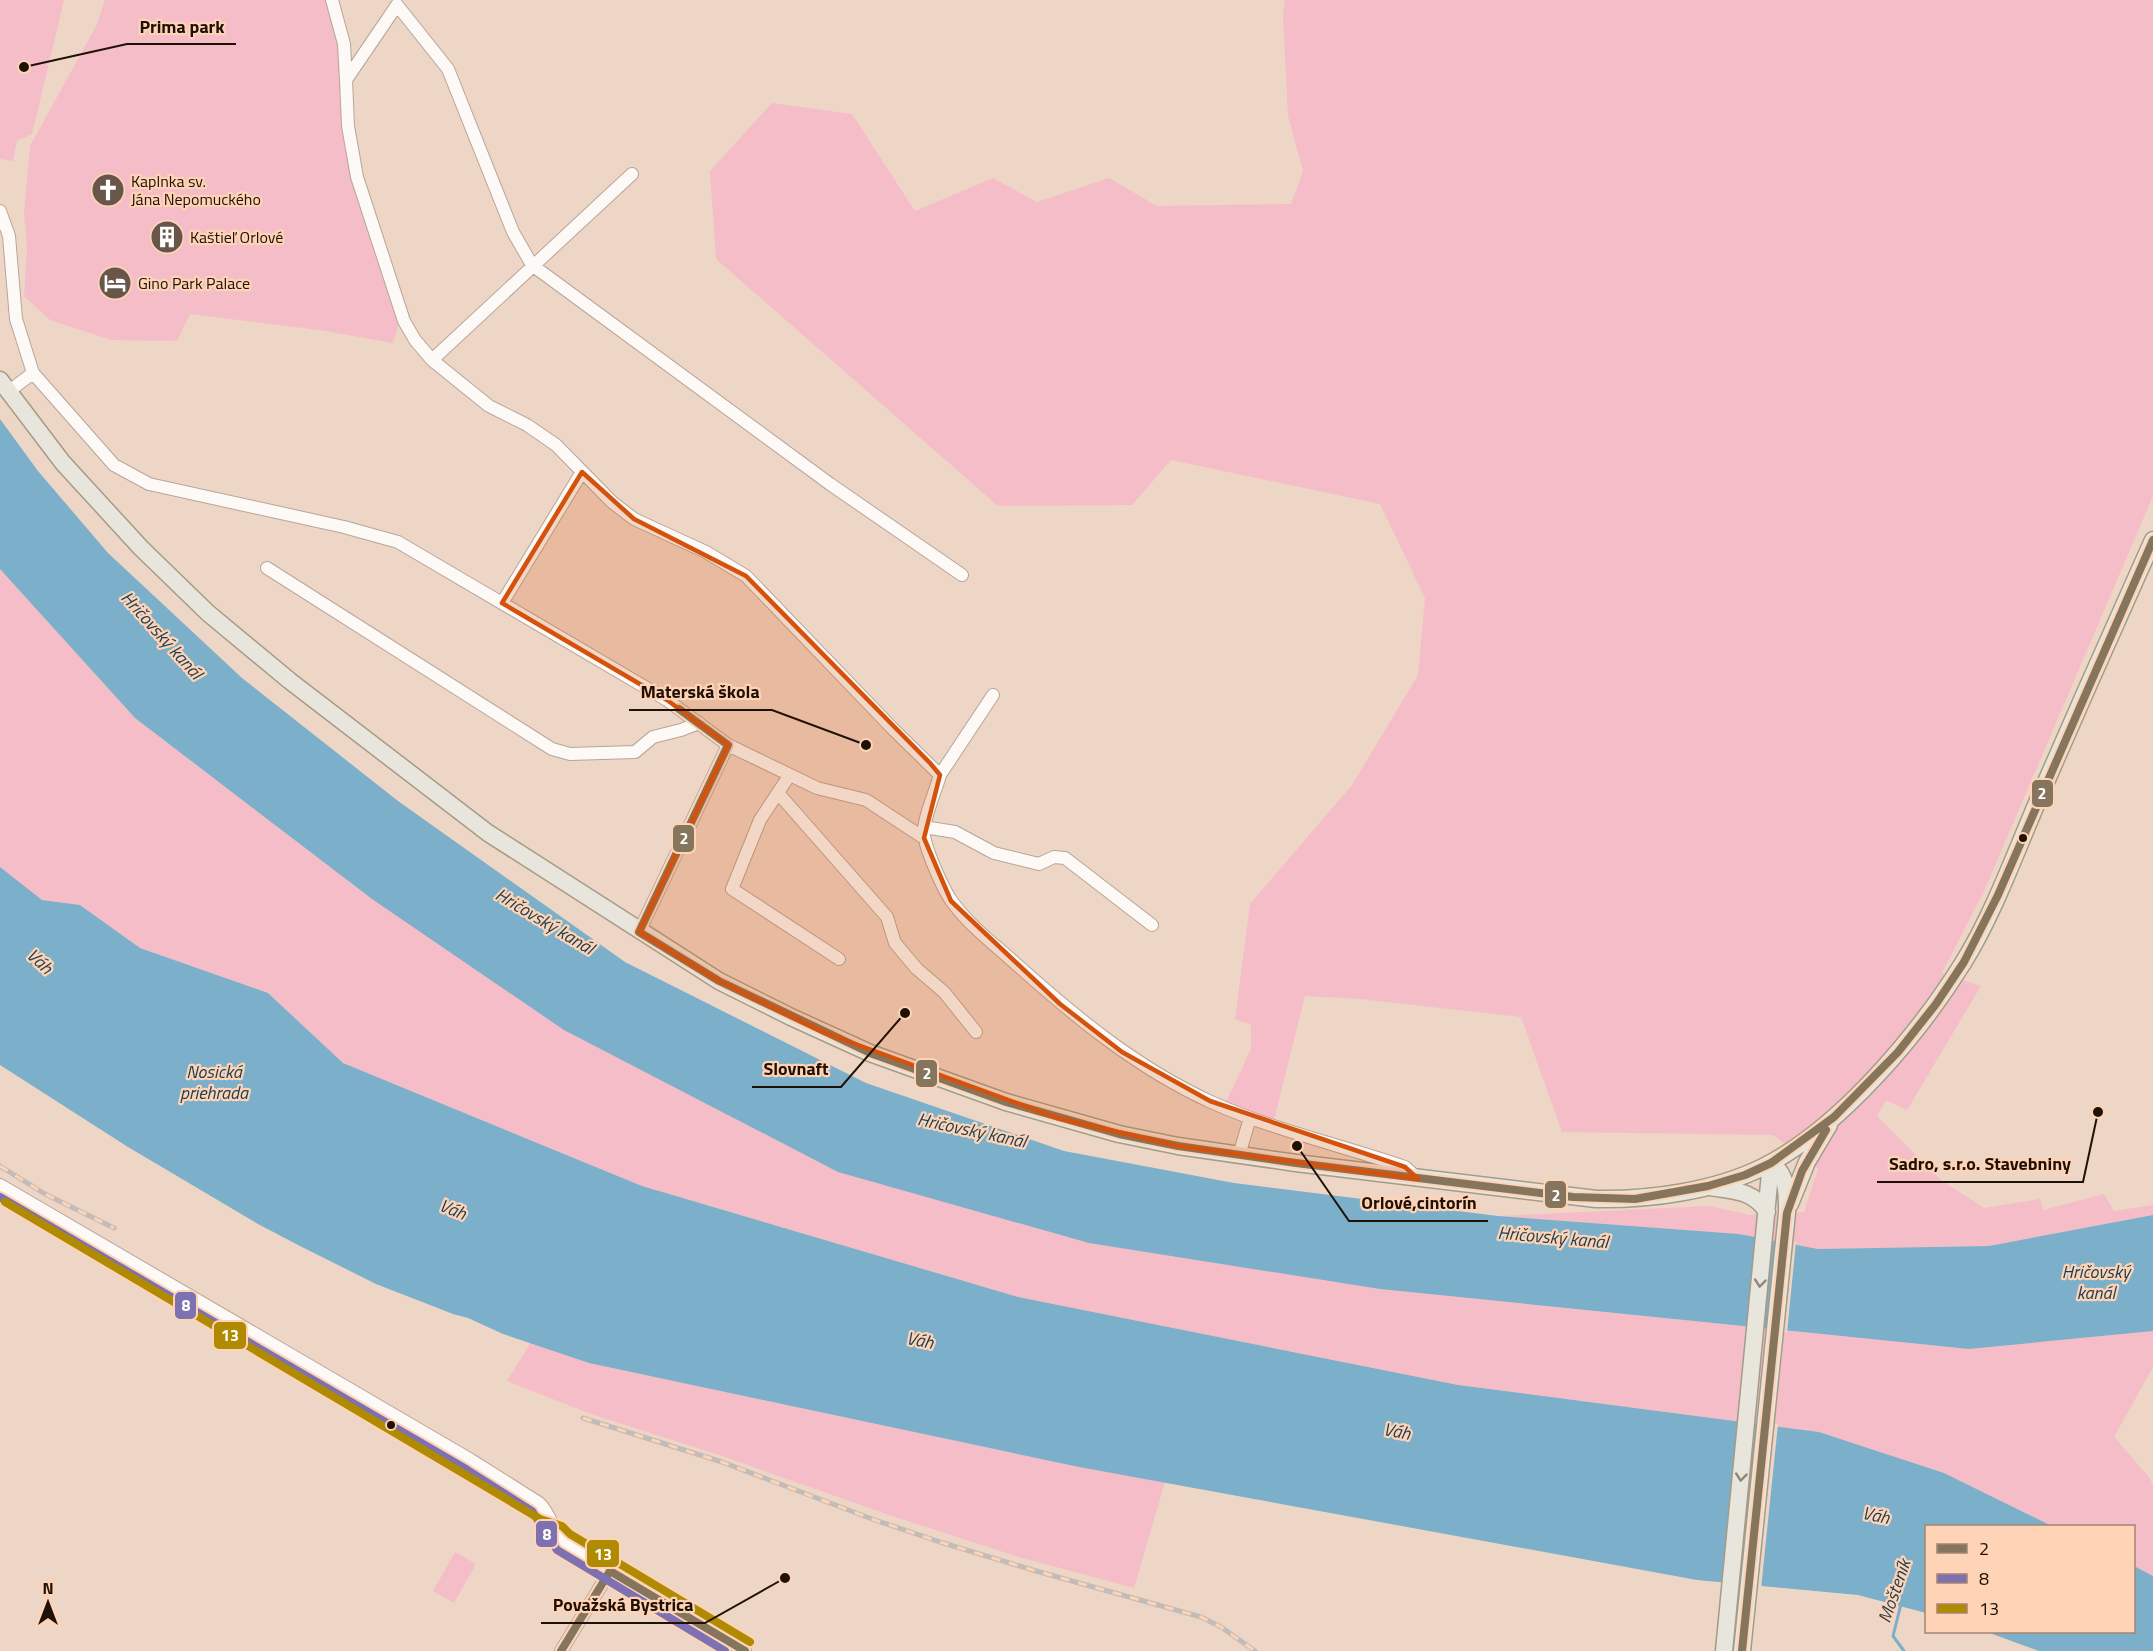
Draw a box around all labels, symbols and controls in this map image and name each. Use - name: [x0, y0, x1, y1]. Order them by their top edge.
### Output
- callout: Prima park: [127, 8, 236, 44]
- text: Prima park: [139, 13, 225, 40]
- place label: Kaplnka sv. Jána Nepomuckého: [131, 169, 261, 211]
- church icon: Kaplnka sv. Jána Nepomuckého: [90, 172, 126, 208]
- building icon: Kaštieľ Orlové: [149, 219, 185, 255]
- place label: Kaštieľ Orlové: [190, 225, 283, 249]
- hotel icon: Gino Park Palace: [97, 265, 133, 301]
- place label: Gino Park Palace: [138, 271, 250, 295]
- water label: Hričovský kanál: [115, 585, 211, 687]
- callout: Materská škola: [629, 674, 772, 710]
- text: Materská škola: [640, 678, 760, 705]
- line badge: 2: [2031, 779, 2054, 808]
- text: 2: [2038, 781, 2046, 805]
- line badge: 2: [672, 824, 695, 853]
- text: 2: [680, 826, 688, 850]
- unlabelled marker: [2017, 832, 2029, 844]
- water label: Hričovský kanál: [491, 881, 601, 962]
- water label: Váh: [21, 942, 60, 981]
- callout: Slovnaft: [752, 1051, 841, 1087]
- text: Slovnaft: [763, 1055, 829, 1082]
- water label: Nosická priehrada: [180, 1058, 249, 1106]
- line badge: 2: [915, 1059, 938, 1088]
- text: 2: [923, 1061, 931, 1085]
- water label: Hričovský kanál: [915, 1105, 1031, 1155]
- callout: Sadro, s.r.o. Stavebniny: [1877, 1146, 2083, 1182]
- text: Sadro, s.r.o. Stavebniny: [1889, 1150, 2071, 1177]
- line badge: 2: [1544, 1180, 1567, 1209]
- text: 2: [1552, 1183, 1560, 1207]
- callout: Orlové,cintorín: [1349, 1185, 1488, 1221]
- text: Orlové,cintorín: [1361, 1189, 1477, 1216]
- water label: Váh: [435, 1191, 472, 1227]
- water label: Hričovský kanál: [1497, 1219, 1612, 1255]
- water label: Hričovský kanál: [2062, 1258, 2132, 1306]
- one-way arrow: [1754, 1278, 1767, 1287]
- line badge: 8: [174, 1291, 197, 1320]
- text: 8: [182, 1293, 191, 1317]
- line badge: 13: [213, 1321, 247, 1350]
- text: 13: [221, 1323, 239, 1347]
- water label: Váh: [904, 1324, 937, 1356]
- water label: Váh: [1381, 1415, 1414, 1447]
- unlabelled marker: [385, 1419, 397, 1431]
- one-way arrow: [1735, 1472, 1748, 1481]
- water label: Váh: [1860, 1499, 1893, 1531]
- line badge: 8: [535, 1520, 558, 1548]
- text: 8: [543, 1522, 552, 1546]
- legend: [1925, 1525, 2135, 1633]
- text: 2: [1979, 1535, 1989, 1562]
- line badge: 13: [586, 1539, 620, 1568]
- text: 13: [594, 1542, 612, 1566]
- water label: Mošteník: [1871, 1554, 1918, 1626]
- text: 8: [1979, 1565, 1989, 1592]
- north arrow: [18, 1573, 78, 1633]
- text: N: [42, 1576, 54, 1600]
- callout: Považská Bystrica: [541, 1587, 705, 1623]
- text: Považská Bystrica: [553, 1591, 693, 1618]
- text: 13: [1979, 1595, 1999, 1622]

